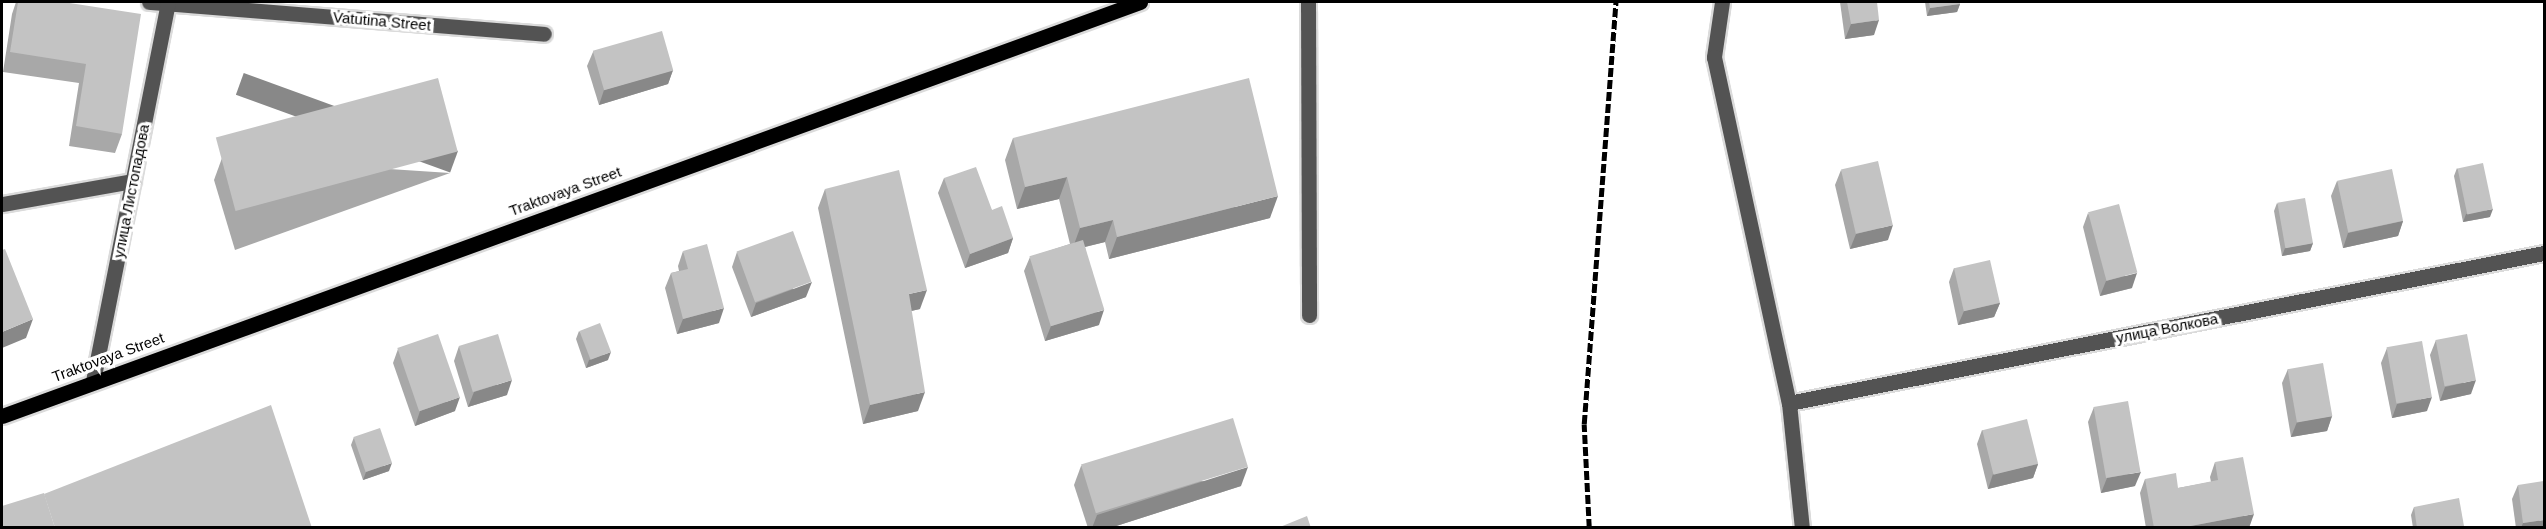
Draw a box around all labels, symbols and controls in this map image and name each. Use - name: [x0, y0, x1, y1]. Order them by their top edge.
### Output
- street label: Vatutina Street: [332, 8, 432, 34]
- street label: улица Листопадова: [109, 123, 153, 259]
- street label: Traktovaya Street: [507, 162, 623, 220]
- street label: улица Волкова: [2115, 309, 2219, 347]
- street label: Traktovaya Street: [50, 328, 166, 386]

